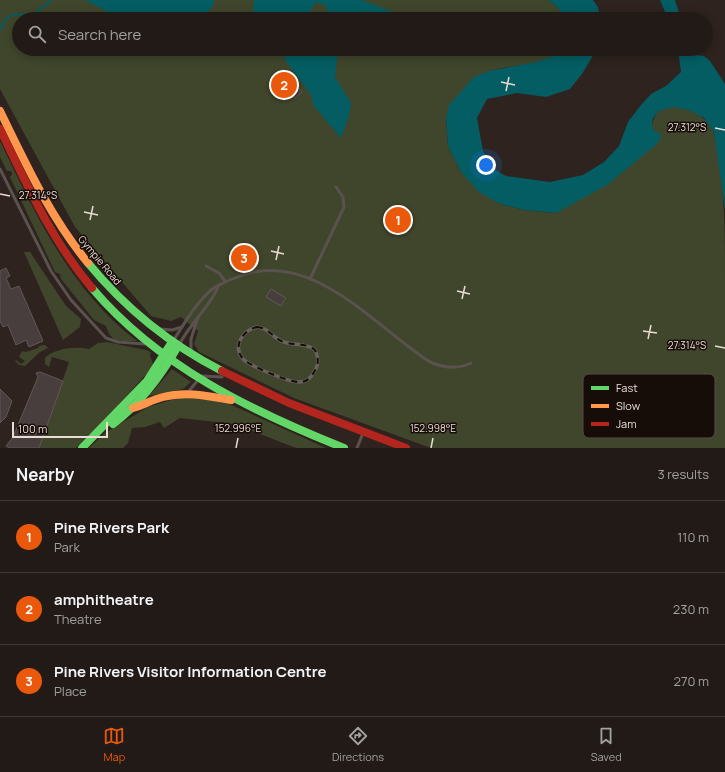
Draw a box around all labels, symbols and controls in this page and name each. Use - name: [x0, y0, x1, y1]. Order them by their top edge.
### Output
- search box: [12, 12, 713, 56]
- icon: search: [26, 23, 48, 45]
- text: Search here: [58, 24, 141, 45]
- pin: 2: [271, 70, 297, 100]
- text: 27.312°S: [668, 120, 706, 134]
- your location: [476, 155, 496, 175]
- text: 27.314°S: [19, 188, 57, 202]
- pin: 1: [385, 205, 411, 235]
- street label: Gympie Road: [75, 232, 125, 288]
- pin: 3: [231, 243, 257, 273]
- text: 27.314°S: [668, 338, 706, 352]
- legend: [583, 374, 715, 438]
- text: Fast: [616, 380, 638, 395]
- text: Slow: [616, 398, 641, 413]
- text: Jam: [616, 416, 637, 431]
- scale bar: [12, 420, 108, 439]
- text: 100 m: [18, 421, 47, 436]
- text: 152.996°E: [215, 421, 262, 435]
- text: 152.998°E: [410, 421, 456, 435]
- text: Nearby: [16, 463, 74, 486]
- text: 3 results: [657, 465, 709, 483]
- text: Pine Rivers Park: [54, 517, 169, 538]
- text: 1: [26, 528, 32, 546]
- text: 110 m: [677, 528, 709, 546]
- text: Park: [54, 538, 80, 556]
- text: amphitheatre: [54, 589, 154, 610]
- text: 2: [25, 600, 33, 618]
- text: 230 m: [673, 600, 709, 618]
- text: Theatre: [54, 610, 102, 628]
- text: Pine Rivers Visitor Information Centre: [54, 661, 327, 682]
- text: 3: [25, 672, 33, 690]
- text: 270 m: [674, 672, 709, 690]
- text: Place: [54, 682, 87, 700]
- tab: Map: [103, 725, 125, 764]
- tab: Directions: [332, 725, 384, 764]
- tab: Saved: [591, 725, 622, 764]

